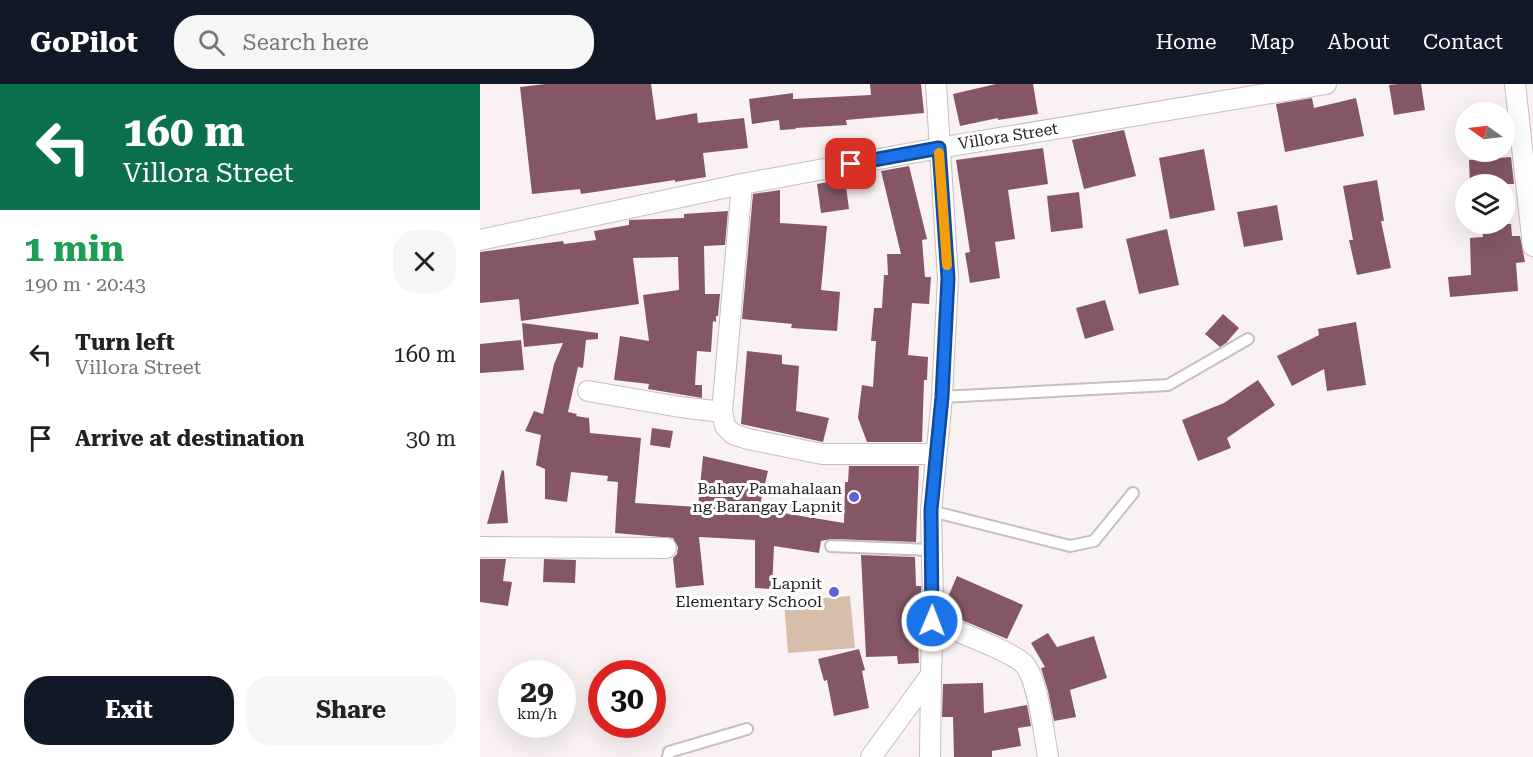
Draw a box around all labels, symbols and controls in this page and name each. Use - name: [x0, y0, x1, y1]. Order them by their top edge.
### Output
- search box: [174, 15, 594, 69]
- text: GoPilot: [30, 26, 138, 59]
- icon: search: [195, 26, 228, 59]
- text: Search here: [243, 30, 369, 55]
- text: Home: [1156, 30, 1217, 54]
- text: Map: [1250, 30, 1295, 54]
- text: About: [1328, 30, 1390, 54]
- text: Contact: [1423, 30, 1503, 54]
- north arrow: [1455, 102, 1515, 162]
- map controls: [1455, 102, 1515, 234]
- text: 160 m: [123, 107, 245, 156]
- icon: left: [24, 108, 102, 186]
- street label: Villora Street: [957, 119, 1059, 153]
- pin: [825, 138, 876, 189]
- icon: arrive: [834, 147, 867, 180]
- text: Villora Street: [123, 157, 293, 189]
- button: layers: [1455, 174, 1515, 234]
- text: 1 min: [24, 228, 124, 270]
- button: close: [393, 230, 456, 293]
- text: 190 m · 20:43: [24, 272, 146, 296]
- text: Turn left: [75, 330, 175, 355]
- icon: left: [24, 338, 57, 371]
- text: 160 m: [393, 342, 456, 367]
- text: Villora Street: [75, 355, 201, 379]
- icon: arrive: [24, 422, 57, 455]
- text: Arrive at destination: [75, 426, 304, 451]
- text: 30 m: [406, 426, 456, 451]
- place label: Bahay Pamahalaan ng Barangay Lapnit: [693, 479, 842, 516]
- marker: Bahay Pamahalaan ng Barangay Lapnit: [847, 490, 861, 504]
- place label: Lapnit Elementary School: [675, 574, 822, 611]
- marker: Lapnit Elementary School: [827, 585, 841, 599]
- position arrow: [900, 589, 964, 653]
- speed limit sign: 30: [588, 660, 666, 738]
- text: 29: [520, 674, 554, 709]
- button: Exit: [24, 676, 234, 745]
- button: Share: [246, 676, 456, 745]
- text: km/h: [517, 705, 557, 723]

